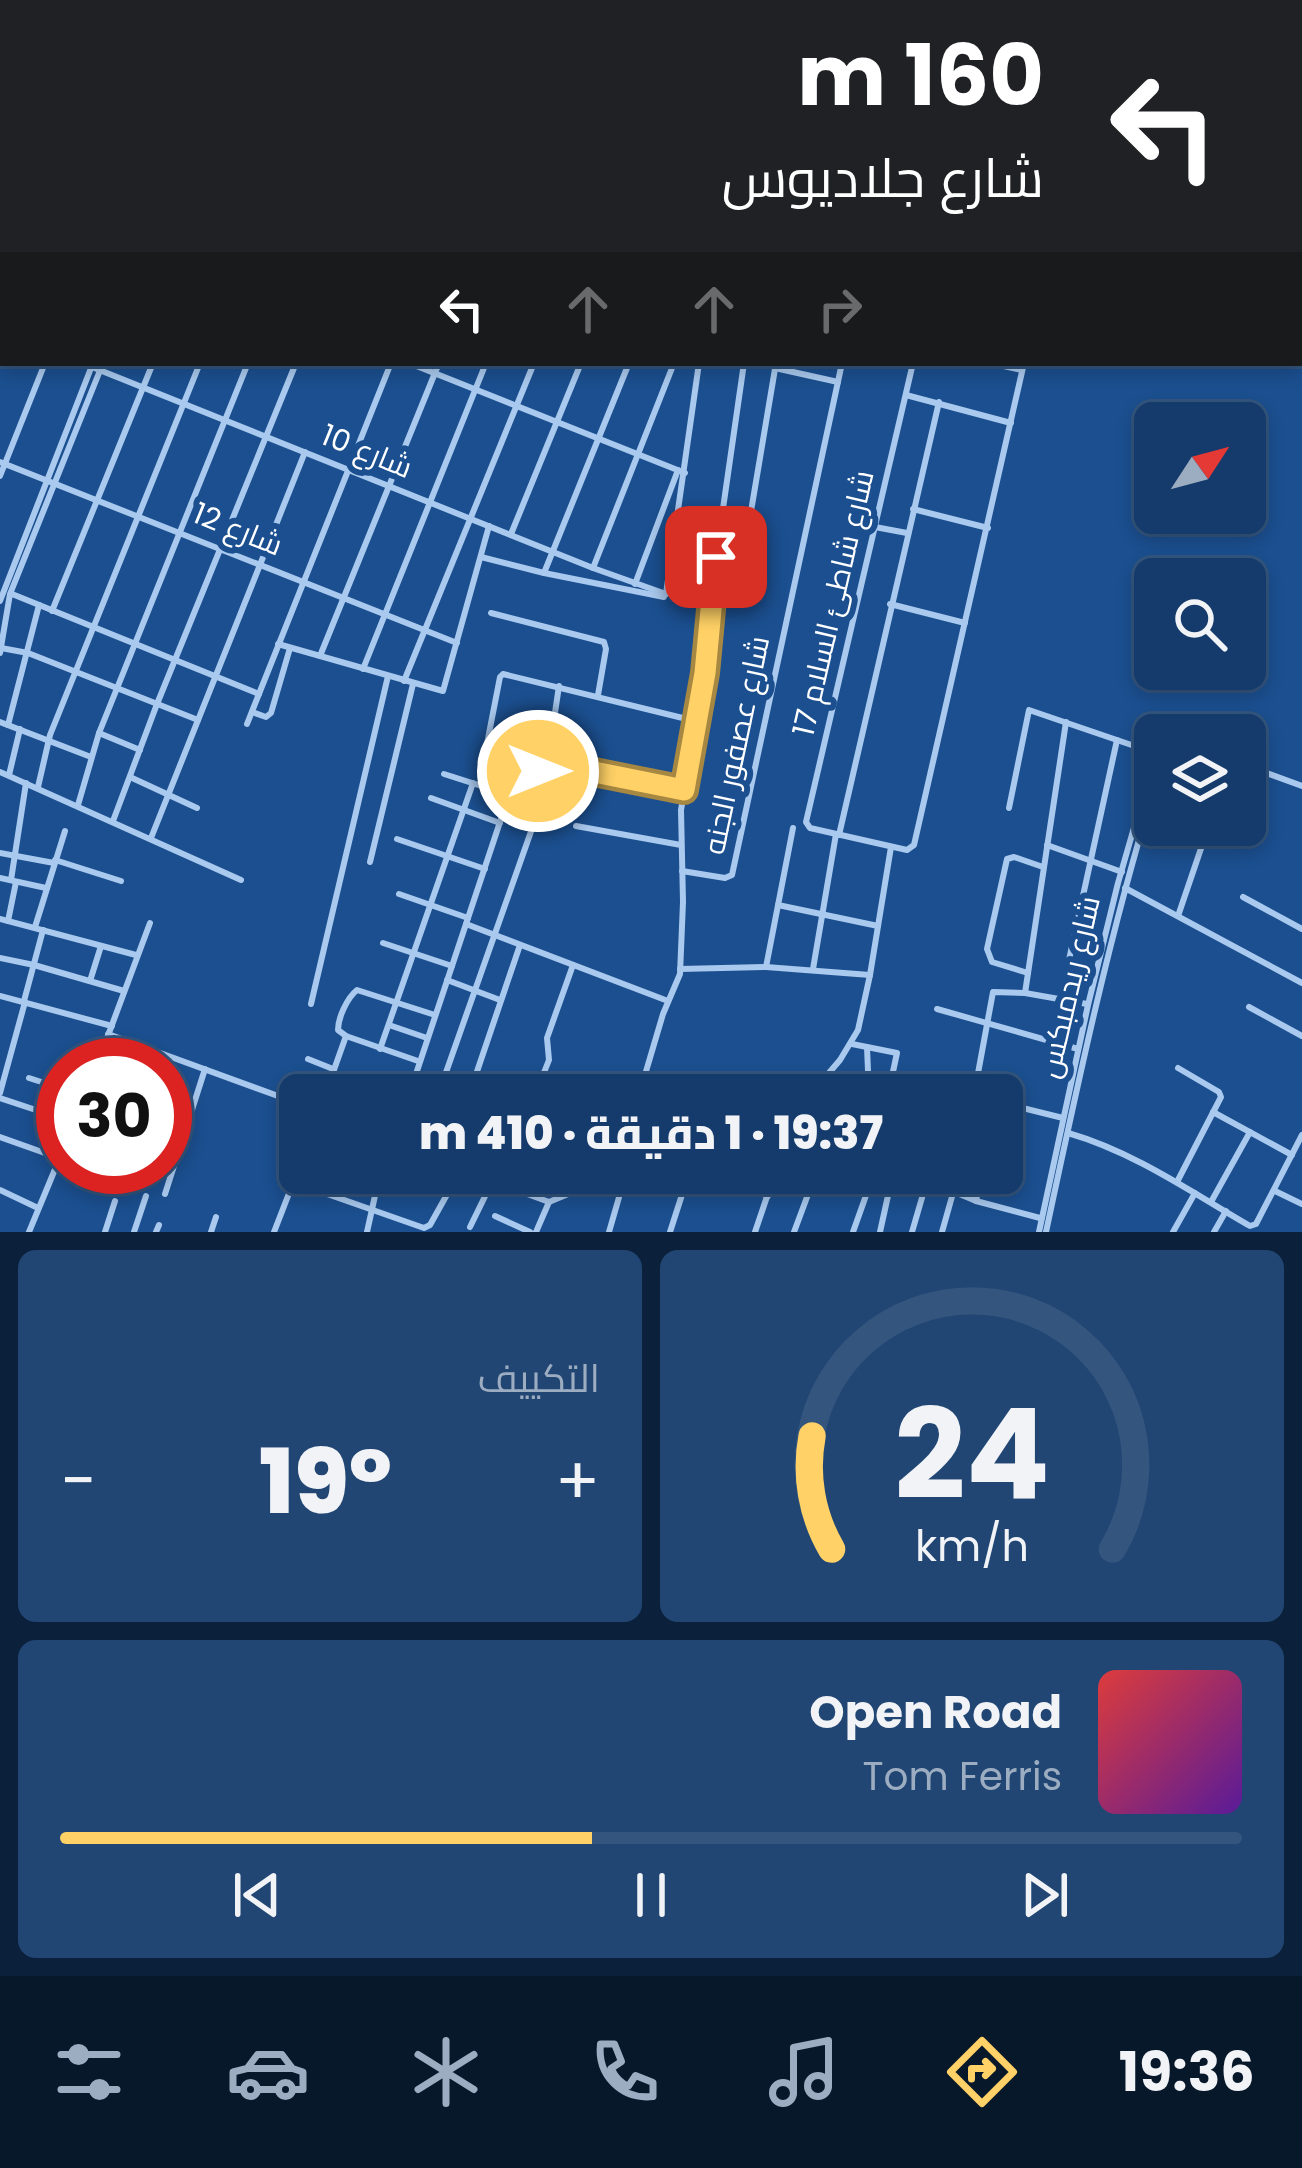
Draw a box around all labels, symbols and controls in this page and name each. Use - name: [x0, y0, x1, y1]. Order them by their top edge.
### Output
- text: 160 m: [797, 17, 1044, 134]
- icon: left: [1086, 48, 1242, 204]
- text: شارع جلاديوس: [722, 140, 1044, 216]
- icon: left: [429, 276, 495, 342]
- icon: ahead: [555, 276, 621, 342]
- icon: ahead: [681, 276, 747, 342]
- icon: right: [807, 276, 873, 342]
- north arrow: [1134, 402, 1266, 534]
- map controls: [1134, 402, 1266, 846]
- street label: شارع 10: [315, 413, 419, 489]
- street label: شارع شاطئ السلام 17: [781, 466, 885, 740]
- street label: شارع 12: [187, 492, 289, 566]
- pin: [665, 506, 767, 608]
- icon: arrive: [683, 524, 749, 590]
- button: search: [1134, 558, 1266, 690]
- street label: شارع عصفور الجنه: [692, 632, 780, 858]
- position arrow: [475, 708, 601, 834]
- button: layers: [1134, 714, 1266, 846]
- street label: شارع ريدمبكس: [1027, 892, 1111, 1082]
- speed limit sign: 30: [36, 1038, 192, 1194]
- text: 19:37 · 1 دقيقة · 410 m: [419, 1102, 883, 1165]
- text: التكييف: [478, 1351, 600, 1406]
- text: 24: [894, 1367, 1050, 1542]
- text: 19°: [259, 1418, 392, 1545]
- text: −: [60, 1435, 96, 1527]
- text: +: [555, 1435, 600, 1527]
- text: km/h: [915, 1516, 1029, 1576]
- text: Open Road: [809, 1681, 1062, 1744]
- text: Tom Ferris: [862, 1749, 1062, 1804]
- icon: previous: [224, 1862, 290, 1928]
- icon: pause: [618, 1862, 684, 1928]
- icon: next: [1012, 1862, 1078, 1928]
- icon: filters: [47, 2030, 131, 2114]
- icon: car: [226, 2030, 310, 2114]
- icon: climate: [404, 2030, 488, 2114]
- icon: phone: [583, 2030, 667, 2114]
- icon: music: [762, 2030, 846, 2114]
- icon: directions: [940, 2030, 1024, 2114]
- text: 19:36: [1119, 2034, 1255, 2110]

